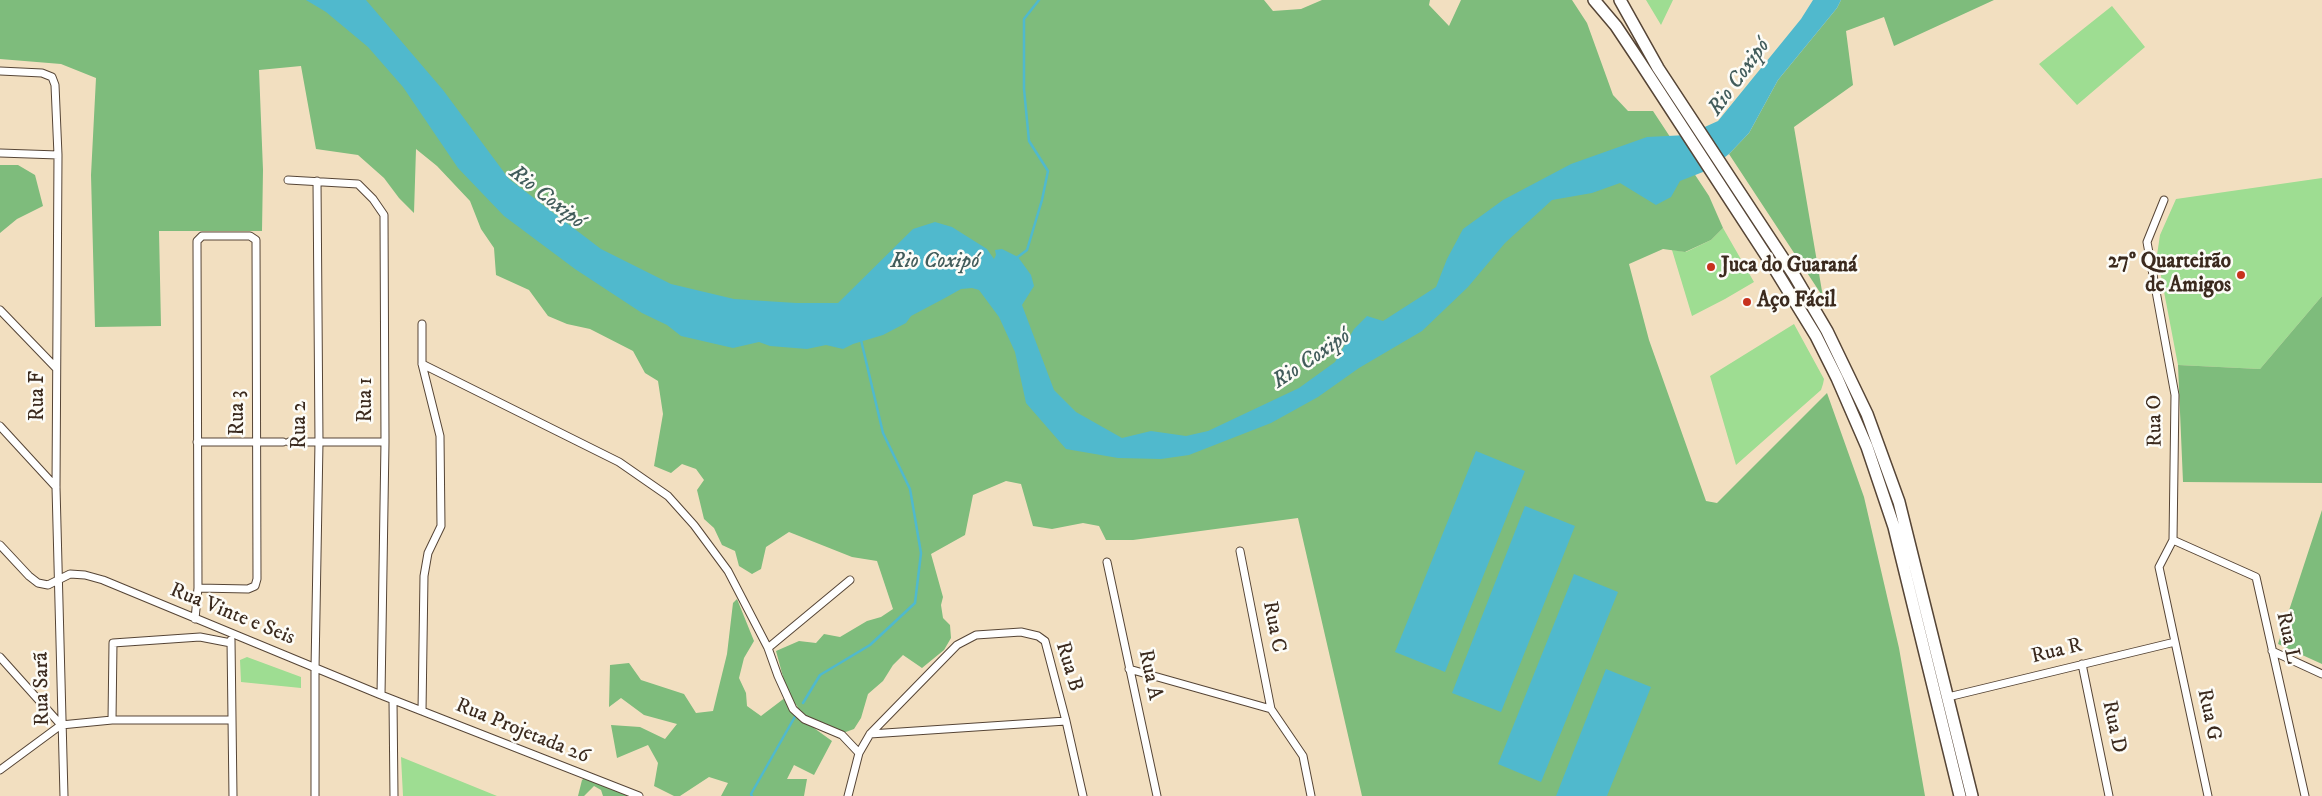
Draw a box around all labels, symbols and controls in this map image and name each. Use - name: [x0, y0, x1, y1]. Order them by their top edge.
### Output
- water label: Rio Coxipó: [1703, 34, 1777, 122]
- water label: Rio Coxipó: [503, 160, 589, 236]
- water label: Rio Coxipó: [891, 249, 979, 275]
- place label: 27º Quarteirão de Amigos: [2108, 250, 2231, 300]
- place label: Juca do Guaraná: [1721, 254, 1857, 280]
- marker: Juca do Guaraná: [1705, 261, 1717, 273]
- marker: 27º Quarteirão de Amigos: [2235, 269, 2247, 281]
- place label: Aço Fácil: [1757, 289, 1836, 315]
- marker: Aço Fácil: [1741, 296, 1753, 308]
- water label: Rio Coxipó: [1268, 324, 1356, 396]
- street label: Rua F: [26, 371, 52, 421]
- street label: Rua 1: [354, 377, 380, 423]
- street label: Rua 3: [226, 390, 252, 436]
- street label: Rua O: [2143, 395, 2169, 447]
- street label: Rua 2: [288, 401, 314, 449]
- street label: Rua Vinte e Seis: [166, 579, 298, 651]
- street label: Rua C: [1256, 599, 1290, 655]
- street label: Rua L: [2269, 610, 2305, 666]
- street label: Rua R: [2029, 634, 2085, 670]
- street label: Rua B: [1049, 639, 1087, 695]
- street label: Rua A: [1131, 647, 1167, 703]
- street label: Rua Sarã: [30, 652, 56, 726]
- street label: Rua G: [2190, 687, 2226, 743]
- street label: Rua Projetada 26: [451, 694, 593, 770]
- street label: Rua D: [2095, 698, 2131, 756]

